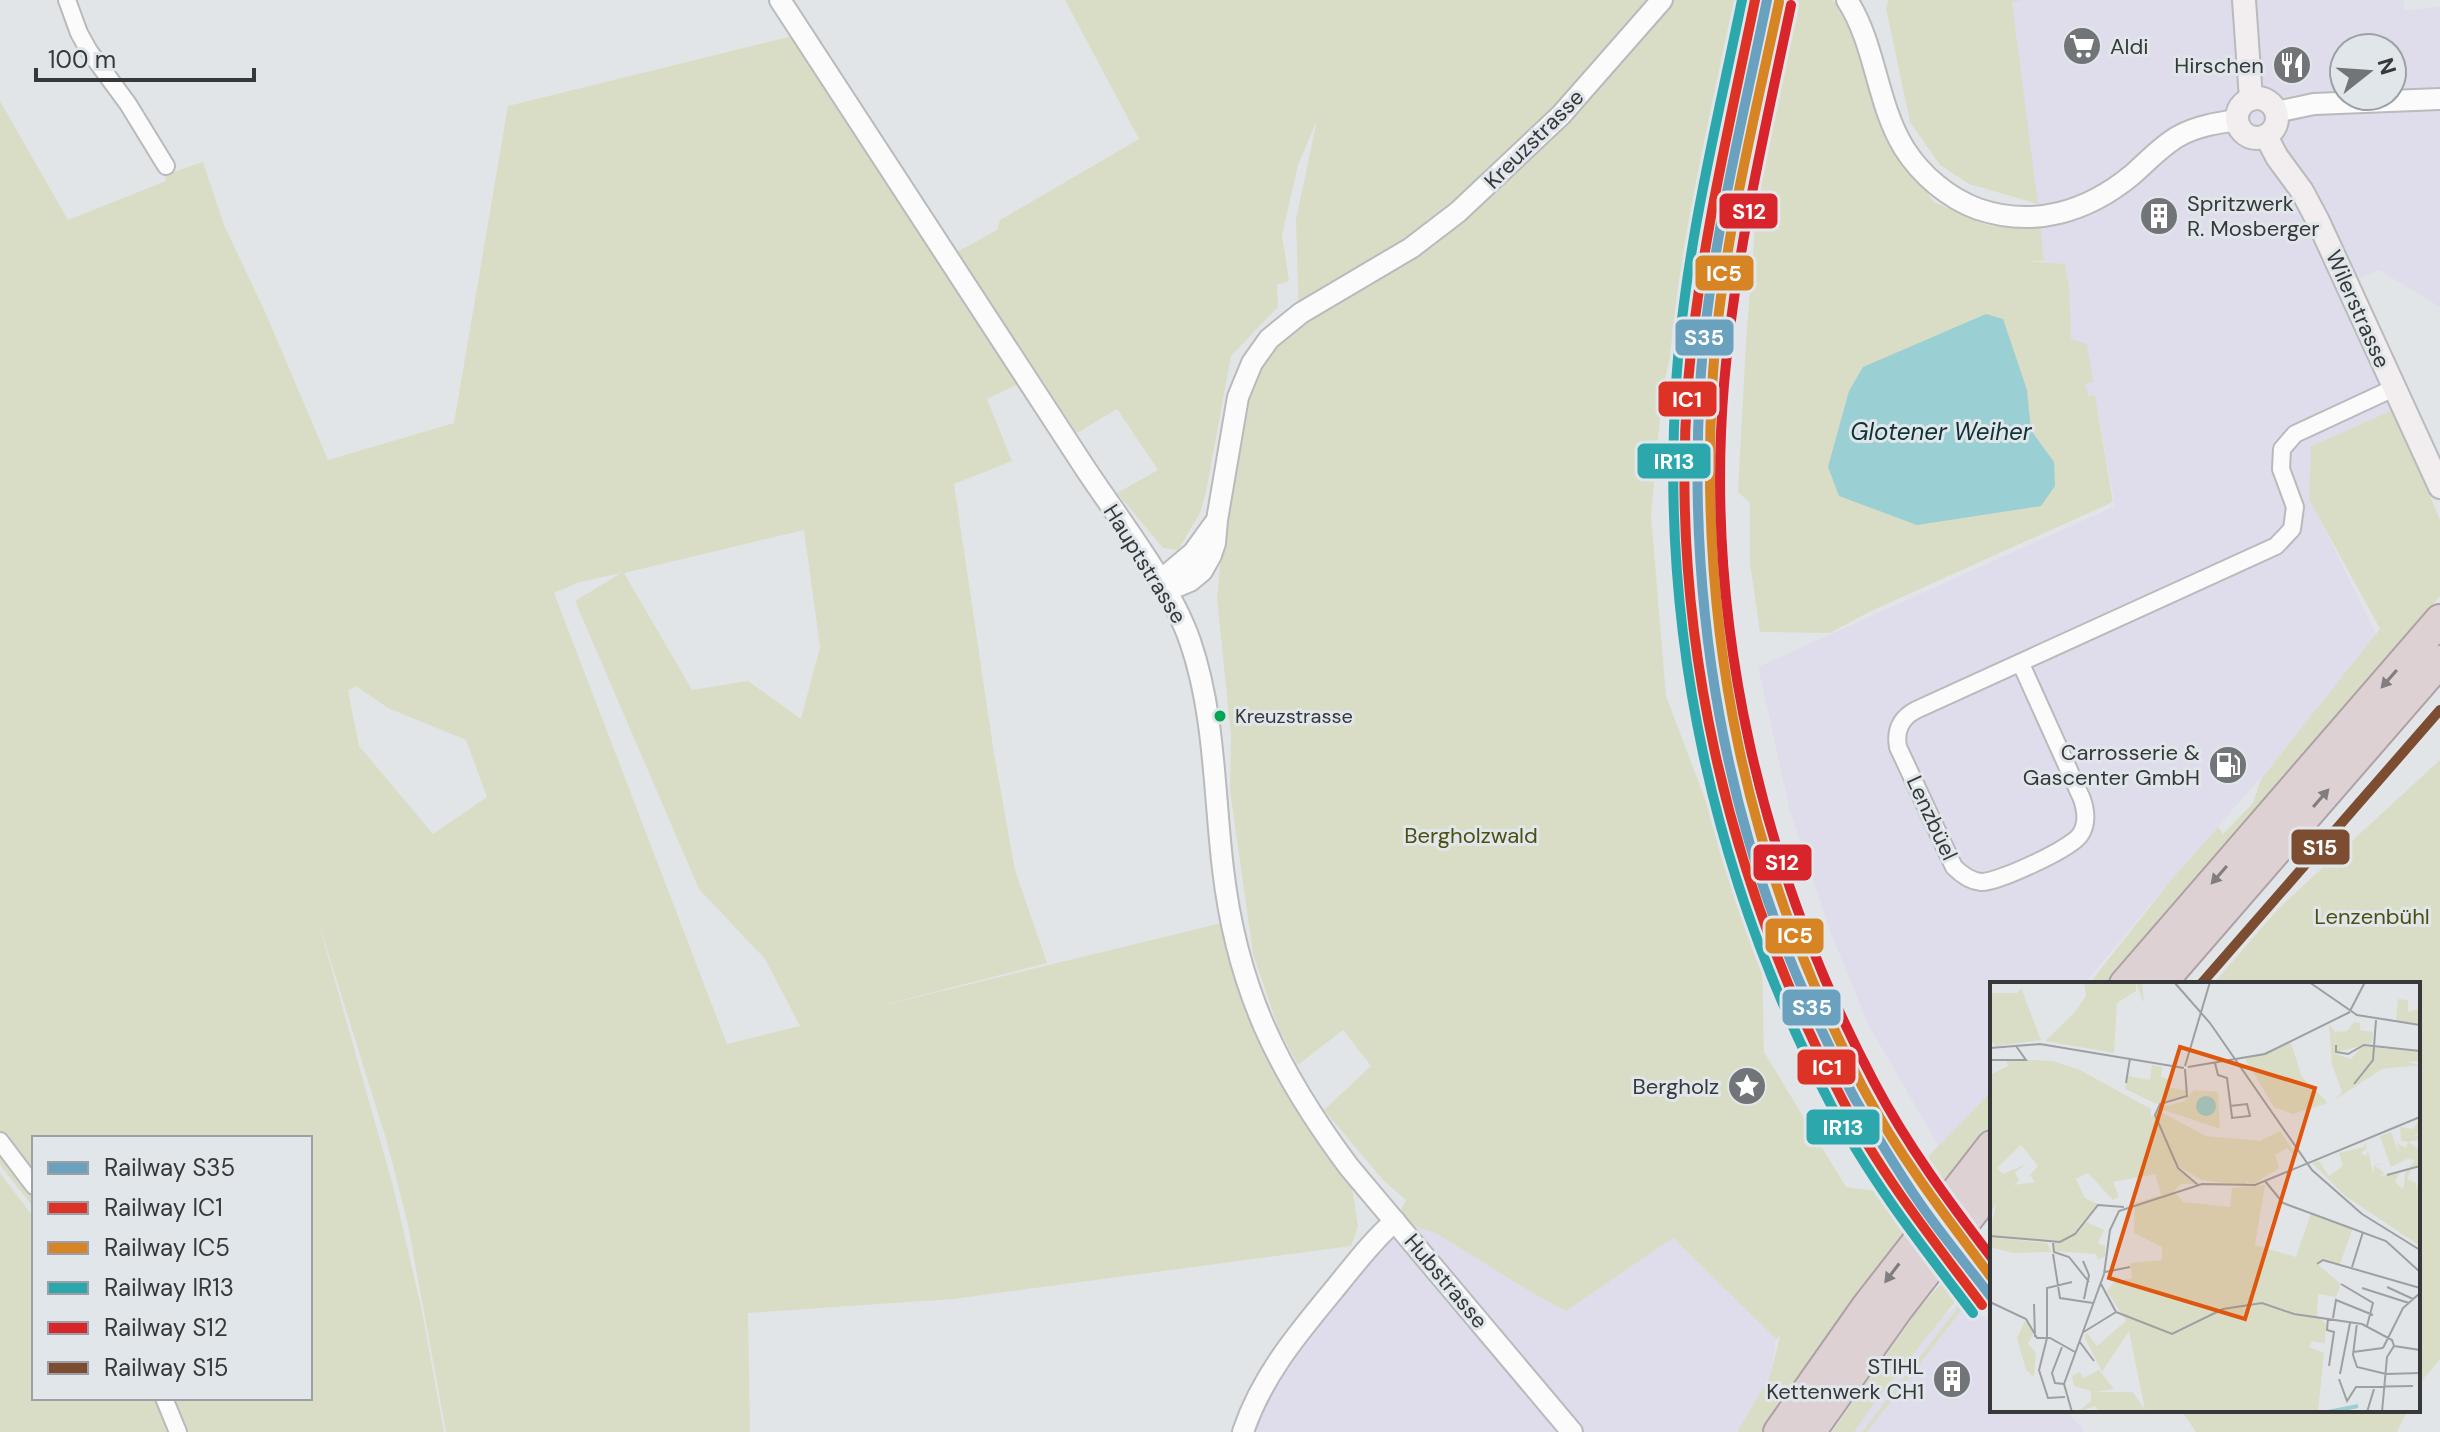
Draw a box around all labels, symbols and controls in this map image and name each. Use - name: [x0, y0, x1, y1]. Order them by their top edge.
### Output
- supermarket icon: Aldi: [2061, 25, 2103, 67]
- scale bar: [36, 32, 254, 82]
- place label: Aldi: [2110, 32, 2149, 61]
- north arrow: [2328, 32, 2408, 112]
- text: 100 m: [48, 44, 116, 75]
- restaurant icon: Hirschen: [2271, 44, 2313, 86]
- place label: Hirschen: [2174, 51, 2264, 80]
- text: N: [2370, 54, 2403, 78]
- street label: Kreuzstrasse: [1478, 83, 1590, 195]
- place label: Spritzwerk R. Mosberger: [2187, 189, 2320, 243]
- line badge: S12: [1718, 192, 1779, 230]
- building icon: Spritzwerk R. Mosberger: [2138, 195, 2180, 237]
- text: S12: [1732, 197, 1766, 226]
- street label: Wilerstrasse: [2319, 246, 2397, 372]
- line badge: IC5: [1694, 254, 1755, 292]
- text: IC5: [1706, 259, 1742, 288]
- line badge: S35: [1674, 318, 1735, 357]
- text: S35: [1684, 323, 1724, 352]
- line badge: IC1: [1657, 380, 1718, 418]
- text: IC1: [1672, 385, 1702, 414]
- water label: Glotener Weiher: [1850, 416, 2033, 447]
- line badge: IR13: [1636, 442, 1712, 480]
- text: IR13: [1653, 447, 1695, 476]
- street label: Hauptstrasse: [1097, 499, 1193, 629]
- one-way arrow: [2381, 668, 2398, 688]
- place label: Kreuzstrasse: [1235, 703, 1353, 729]
- marker: Kreuzstrasse: [1212, 708, 1228, 724]
- place label: Carrosserie & Gascenter GmbH: [2023, 738, 2200, 792]
- fuel station icon: Carrosserie & Gascenter GmbH: [2207, 744, 2249, 786]
- street label: Lenzbüel: [1900, 771, 1964, 865]
- one-way arrow: [2312, 789, 2329, 809]
- park label: Bergholzwald: [1404, 821, 1538, 850]
- line badge: S15: [2290, 828, 2351, 866]
- text: S15: [2303, 833, 2337, 862]
- line badge: S12: [1752, 843, 1813, 882]
- text: S12: [1765, 848, 1799, 877]
- one-way arrow: [2210, 866, 2228, 885]
- park label: Lenzenbühl: [2314, 902, 2430, 931]
- line badge: IC5: [1764, 917, 1825, 955]
- text: IC5: [1777, 921, 1813, 950]
- inset map: [1990, 982, 2420, 1412]
- line badge: S35: [1781, 988, 1842, 1027]
- text: S35: [1792, 993, 1832, 1022]
- line badge: IC1: [1796, 1048, 1857, 1086]
- text: IC1: [1812, 1053, 1842, 1082]
- place icon: Bergholz: [1726, 1065, 1768, 1107]
- place label: Bergholz: [1632, 1072, 1719, 1101]
- line badge: IR13: [1805, 1108, 1881, 1146]
- text: IR13: [1822, 1113, 1864, 1142]
- legend: [32, 1136, 312, 1400]
- text: Railway S35: [104, 1152, 235, 1183]
- text: Railway IC1: [104, 1192, 223, 1223]
- street label: Hubstrasse: [1398, 1228, 1494, 1334]
- text: Railway IC5: [104, 1232, 230, 1263]
- one-way arrow: [1885, 1263, 1901, 1284]
- text: Railway IR13: [104, 1272, 234, 1303]
- text: Railway S12: [104, 1312, 228, 1343]
- text: Railway S15: [104, 1352, 228, 1383]
- place label: STIHL Kettenwerk CH1: [1766, 1352, 1924, 1406]
- building icon: STIHL Kettenwerk CH1: [1931, 1358, 1973, 1400]

